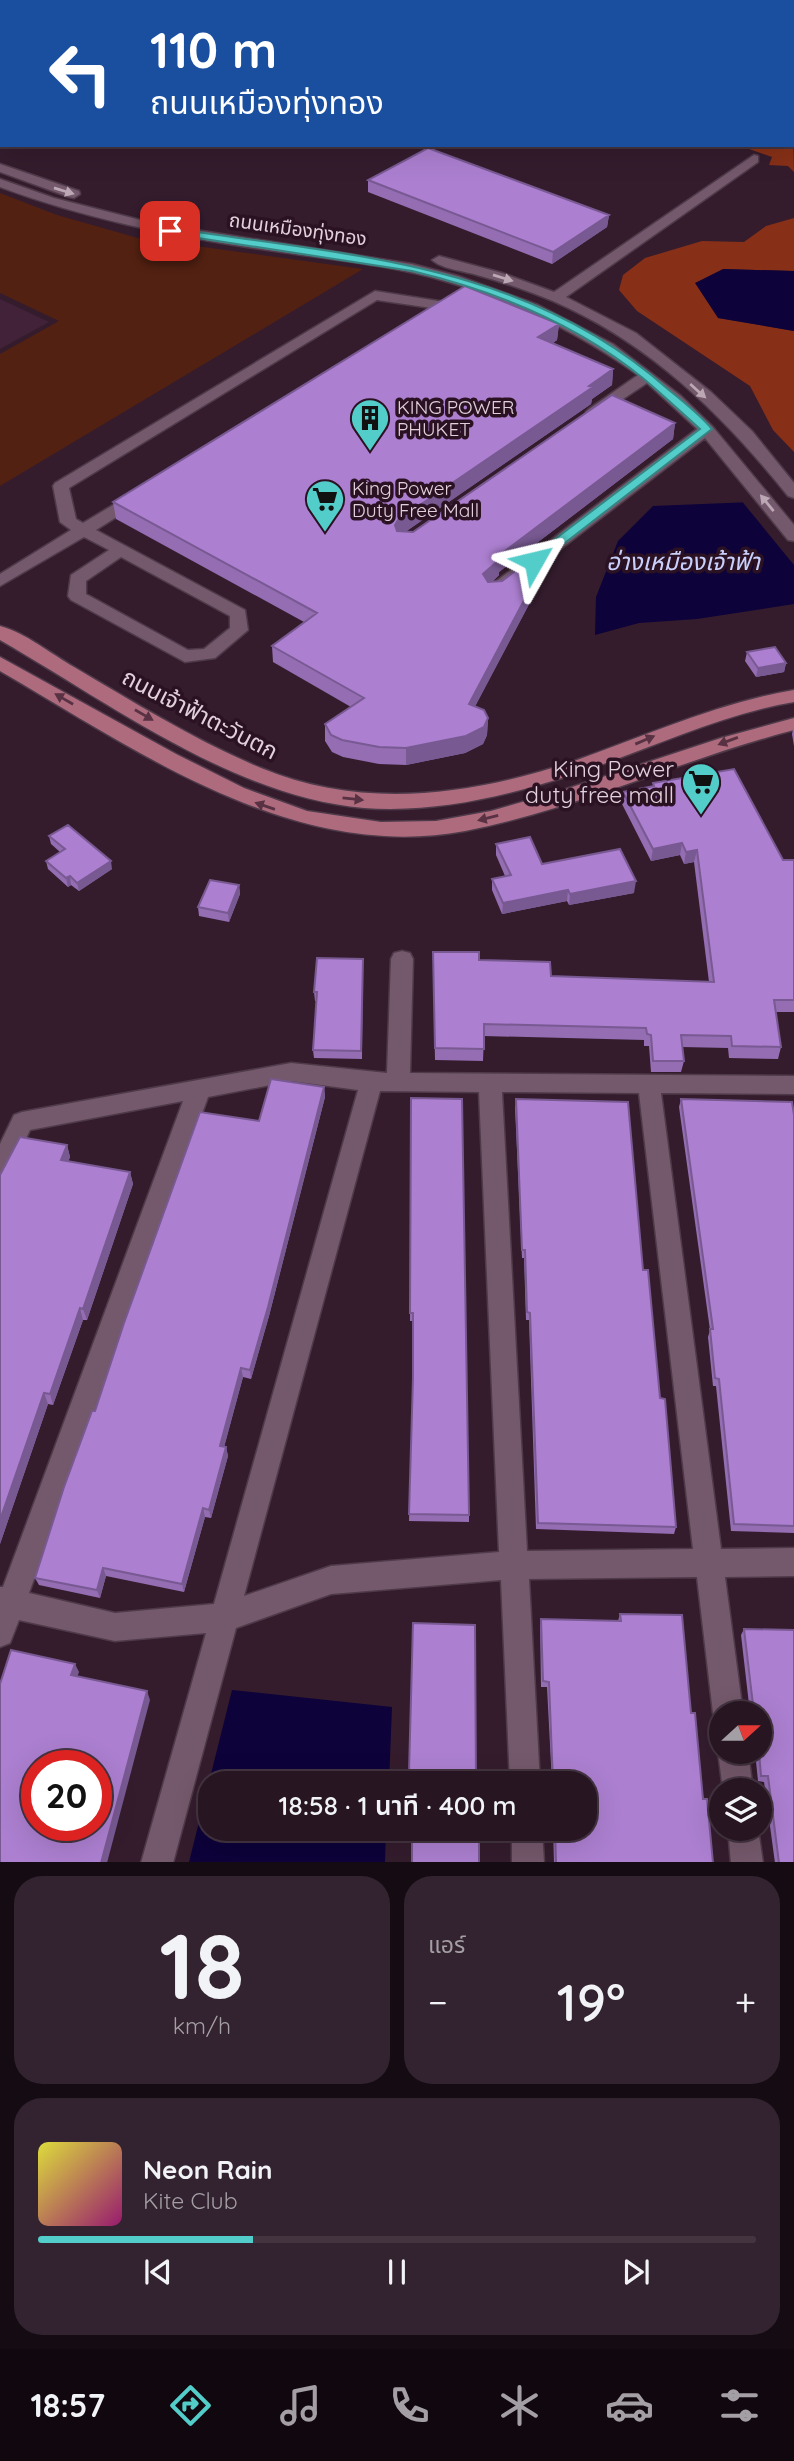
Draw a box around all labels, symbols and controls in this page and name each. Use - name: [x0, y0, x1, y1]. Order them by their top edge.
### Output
- text: 110 m: [150, 19, 277, 80]
- icon: left: [35, 28, 126, 119]
- text: ถนนเหมืองทุ่งทอง: [150, 82, 384, 122]
- one-way arrow: [54, 187, 75, 197]
- pin: [140, 201, 200, 261]
- street label: ถนนเหมืองทุ่งทอง: [228, 207, 368, 251]
- icon: arrive: [151, 212, 189, 250]
- one-way arrow: [493, 273, 514, 283]
- one-way arrow: [689, 383, 707, 399]
- place label: KING POWER PHUKET: [397, 395, 514, 441]
- building icon: KING POWER PHUKET: [349, 397, 391, 452]
- place label: King Power Duty Free Mall: [352, 476, 479, 522]
- supermarket icon: King Power Duty Free Mall: [304, 478, 346, 533]
- one-way arrow: [760, 495, 775, 513]
- position arrow: [497, 524, 571, 598]
- water label: อ่างเหมืองเจ้าฟ้า: [606, 546, 761, 576]
- street label: ถนนเจ้าฟ้าตะวันตก: [117, 662, 283, 765]
- one-way arrow: [54, 693, 73, 705]
- one-way arrow: [134, 709, 153, 722]
- one-way arrow: [635, 735, 656, 746]
- one-way arrow: [717, 736, 738, 747]
- place label: King Power duty free mall: [525, 754, 674, 809]
- supermarket icon: King Power duty free mall: [680, 761, 722, 816]
- one-way arrow: [342, 794, 364, 805]
- one-way arrow: [254, 800, 275, 811]
- one-way arrow: [477, 813, 499, 824]
- north arrow: [709, 1701, 772, 1764]
- map controls: [709, 1701, 772, 1841]
- speed limit sign: 20: [21, 1750, 112, 1841]
- button: layers: [709, 1778, 772, 1841]
- text: 18:58 · 1 นาที · 400 m: [279, 1789, 516, 1822]
- text: 18: [159, 1908, 245, 2022]
- text: แอร์: [428, 1930, 465, 1959]
- text: 19°: [557, 1969, 626, 2034]
- text: −: [428, 1978, 448, 2026]
- text: +: [735, 1978, 756, 2026]
- text: km/h: [173, 2011, 231, 2040]
- text: Neon Rain: [143, 2153, 272, 2186]
- text: Kite Club: [143, 2186, 238, 2215]
- icon: previous: [139, 2253, 177, 2291]
- icon: pause: [378, 2253, 416, 2291]
- icon: next: [617, 2253, 655, 2291]
- icon: directions: [166, 2381, 215, 2430]
- icon: music: [276, 2381, 325, 2430]
- icon: phone: [385, 2381, 434, 2430]
- icon: climate: [495, 2381, 544, 2430]
- icon: car: [605, 2381, 654, 2430]
- icon: filters: [715, 2381, 764, 2430]
- text: 18:57: [30, 2385, 105, 2425]

